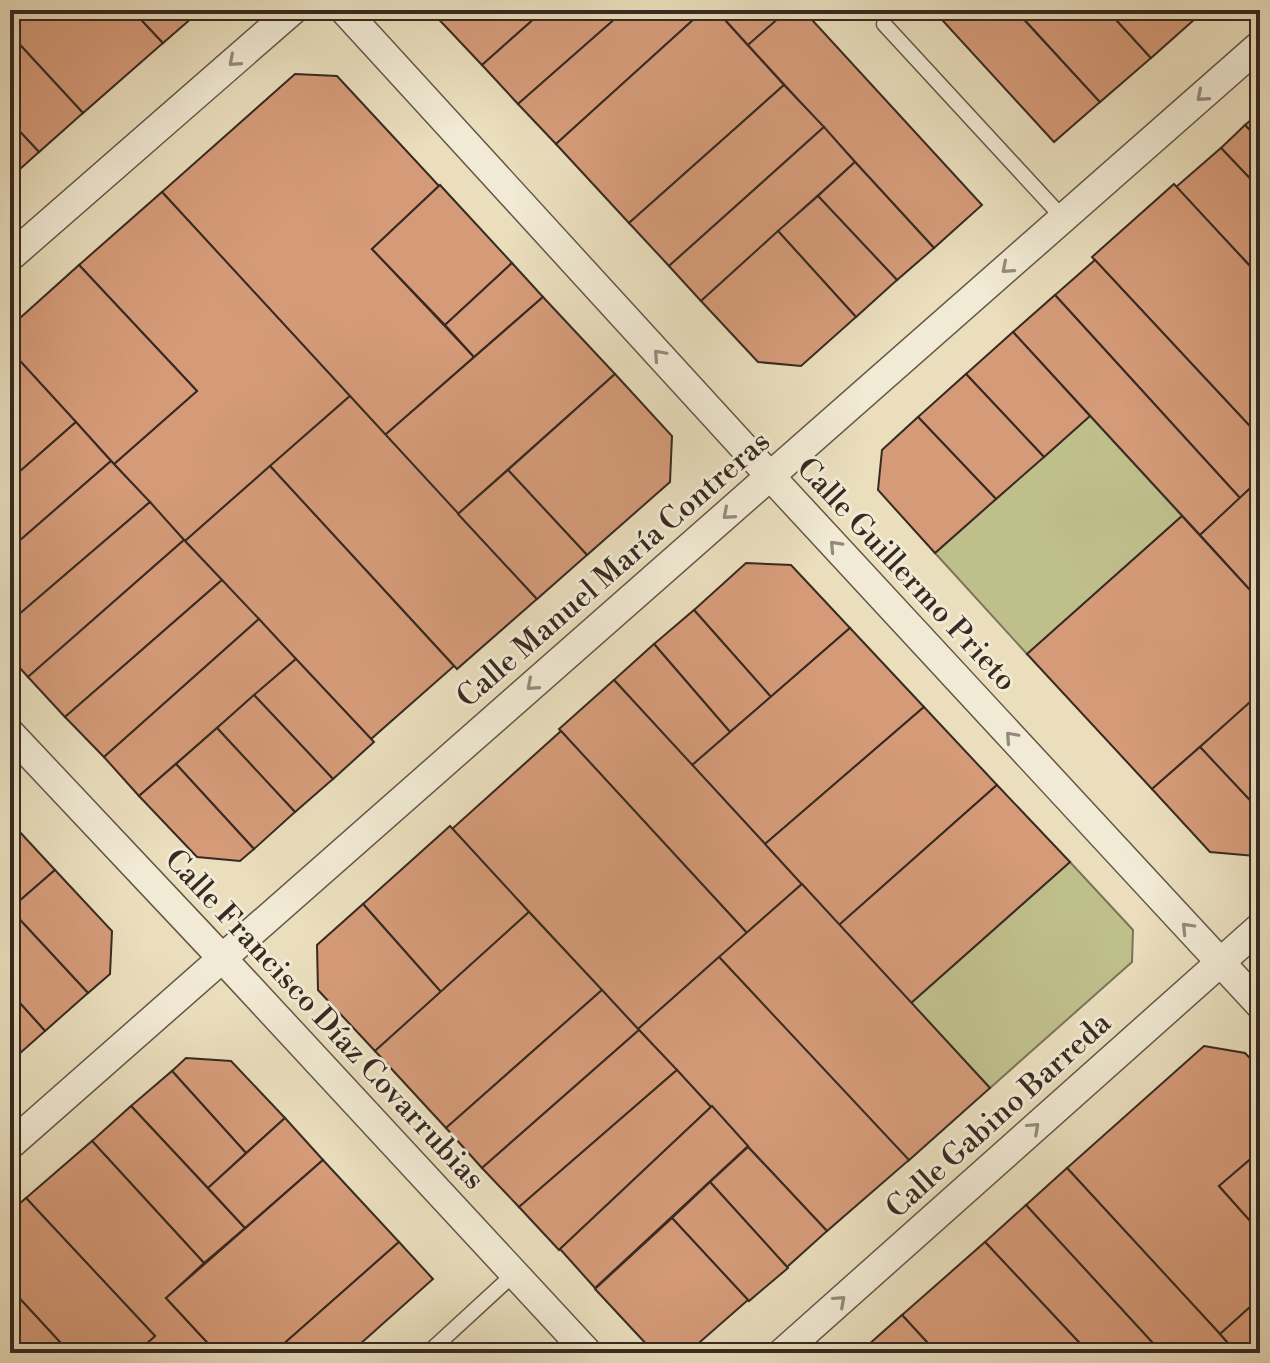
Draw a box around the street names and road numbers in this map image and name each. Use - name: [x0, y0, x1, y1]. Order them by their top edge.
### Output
- street label: Calle Manuel María Contreras: [449, 423, 778, 716]
- street label: Calle Guillermo Prieto: [788, 450, 1025, 700]
- street label: Calle Francisco Díaz Covarrubias: [156, 841, 492, 1198]
- street label: Calle Gabino Barreda: [878, 1004, 1120, 1227]

